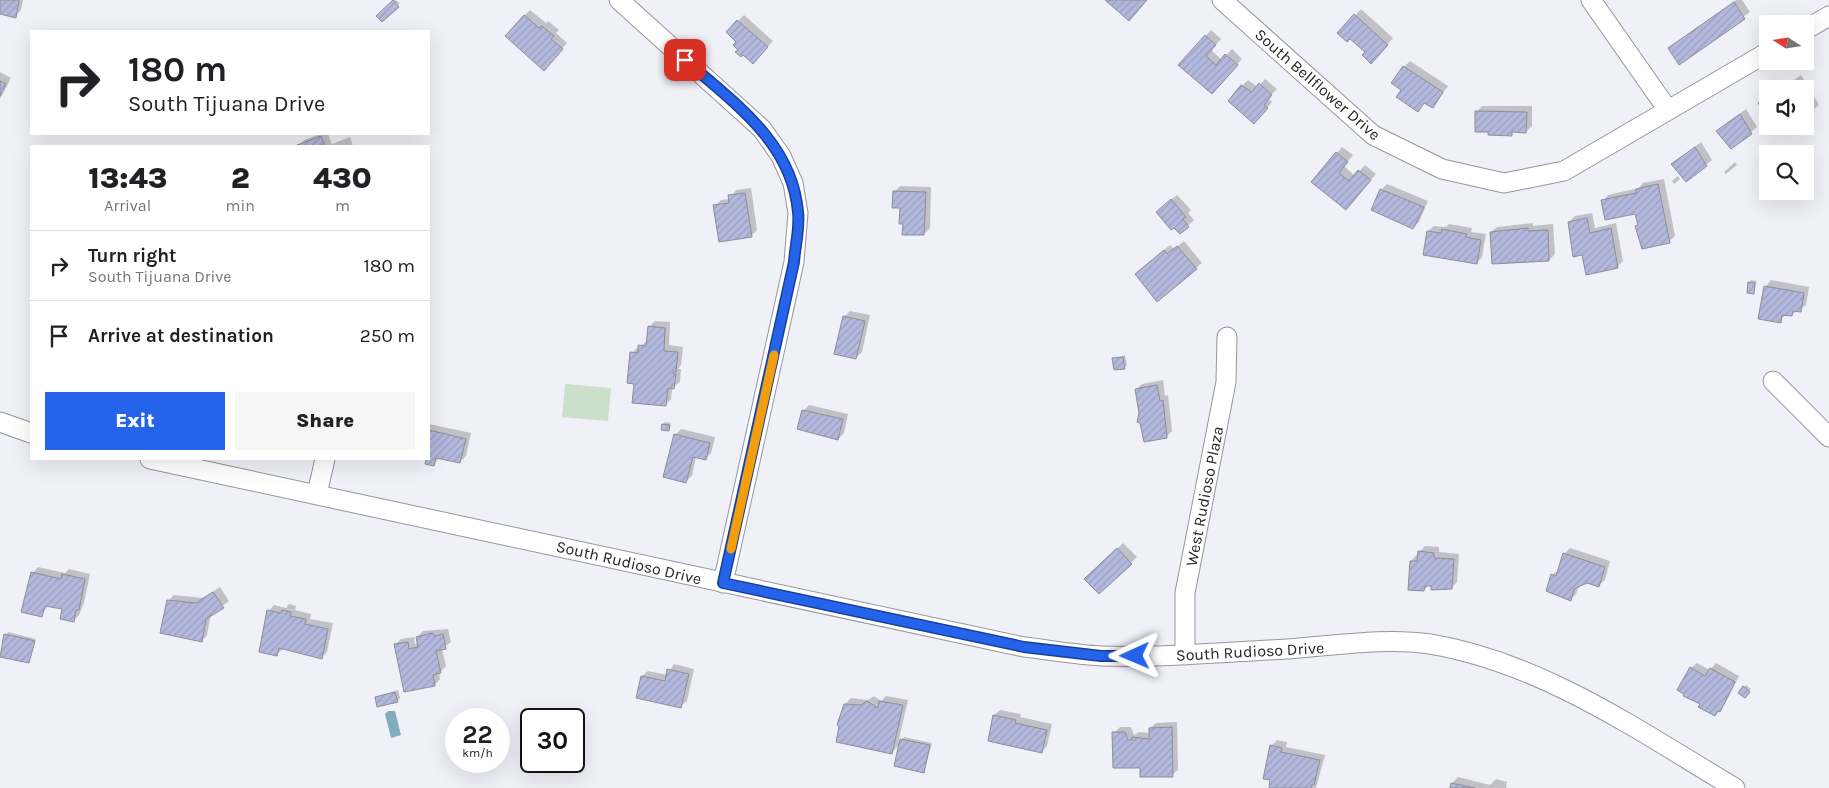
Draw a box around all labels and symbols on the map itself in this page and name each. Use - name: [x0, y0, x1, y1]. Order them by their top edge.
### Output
- north arrow: [1759, 15, 1814, 70]
- street label: South Bellflower Drive: [1251, 25, 1384, 144]
- pin: [664, 39, 706, 81]
- street label: West Rudioso Plaza: [1182, 424, 1227, 568]
- street label: South Rudioso Drive: [554, 537, 703, 588]
- position arrow: [1108, 629, 1160, 681]
- street label: South Rudioso Drive: [1175, 638, 1325, 665]
- speed limit sign: 30: [520, 708, 585, 773]

